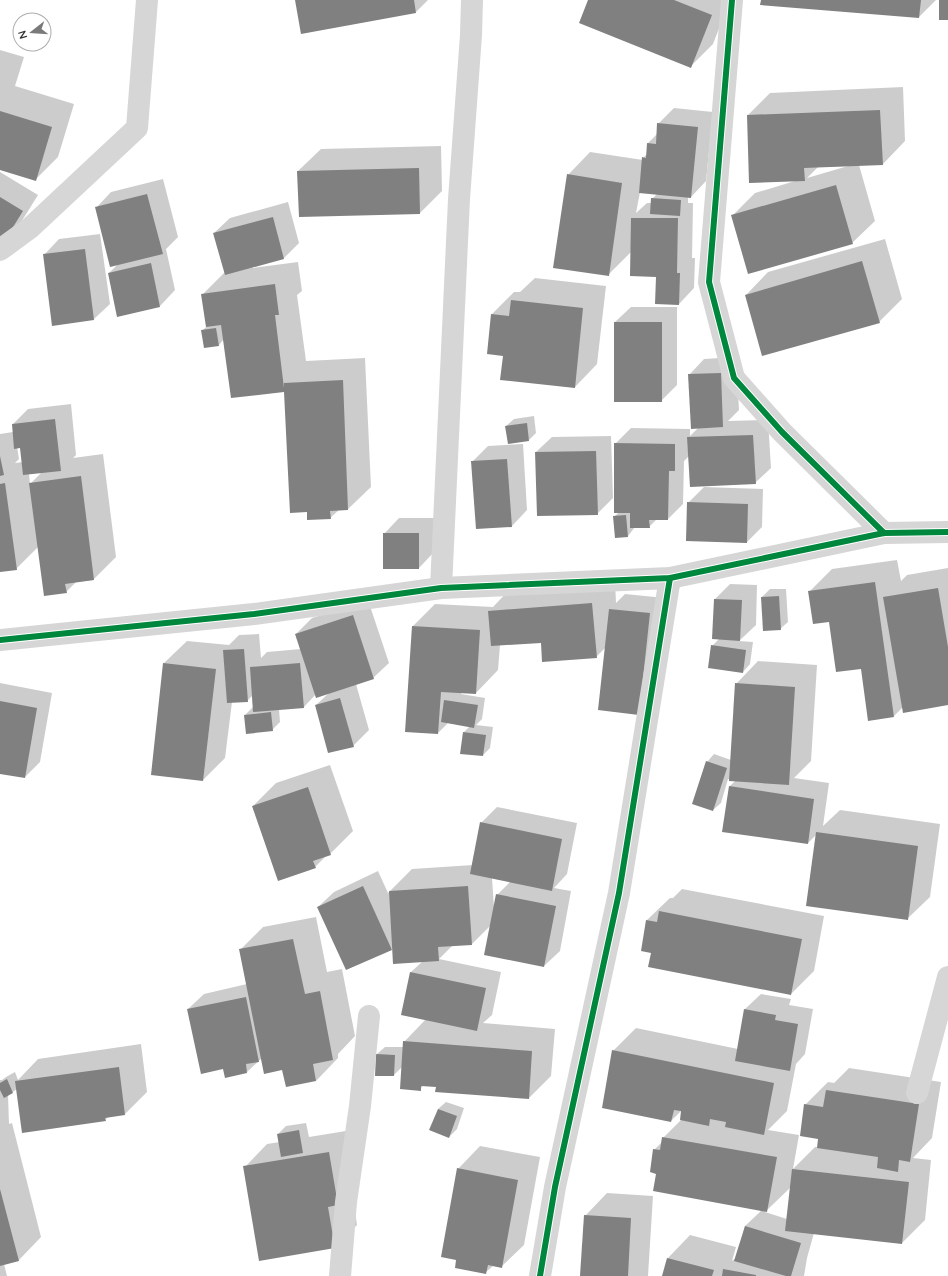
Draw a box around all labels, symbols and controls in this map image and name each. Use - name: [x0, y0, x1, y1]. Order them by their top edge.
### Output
- north arrow: [12, 12, 52, 52]
- text: N: [15, 29, 30, 41]

